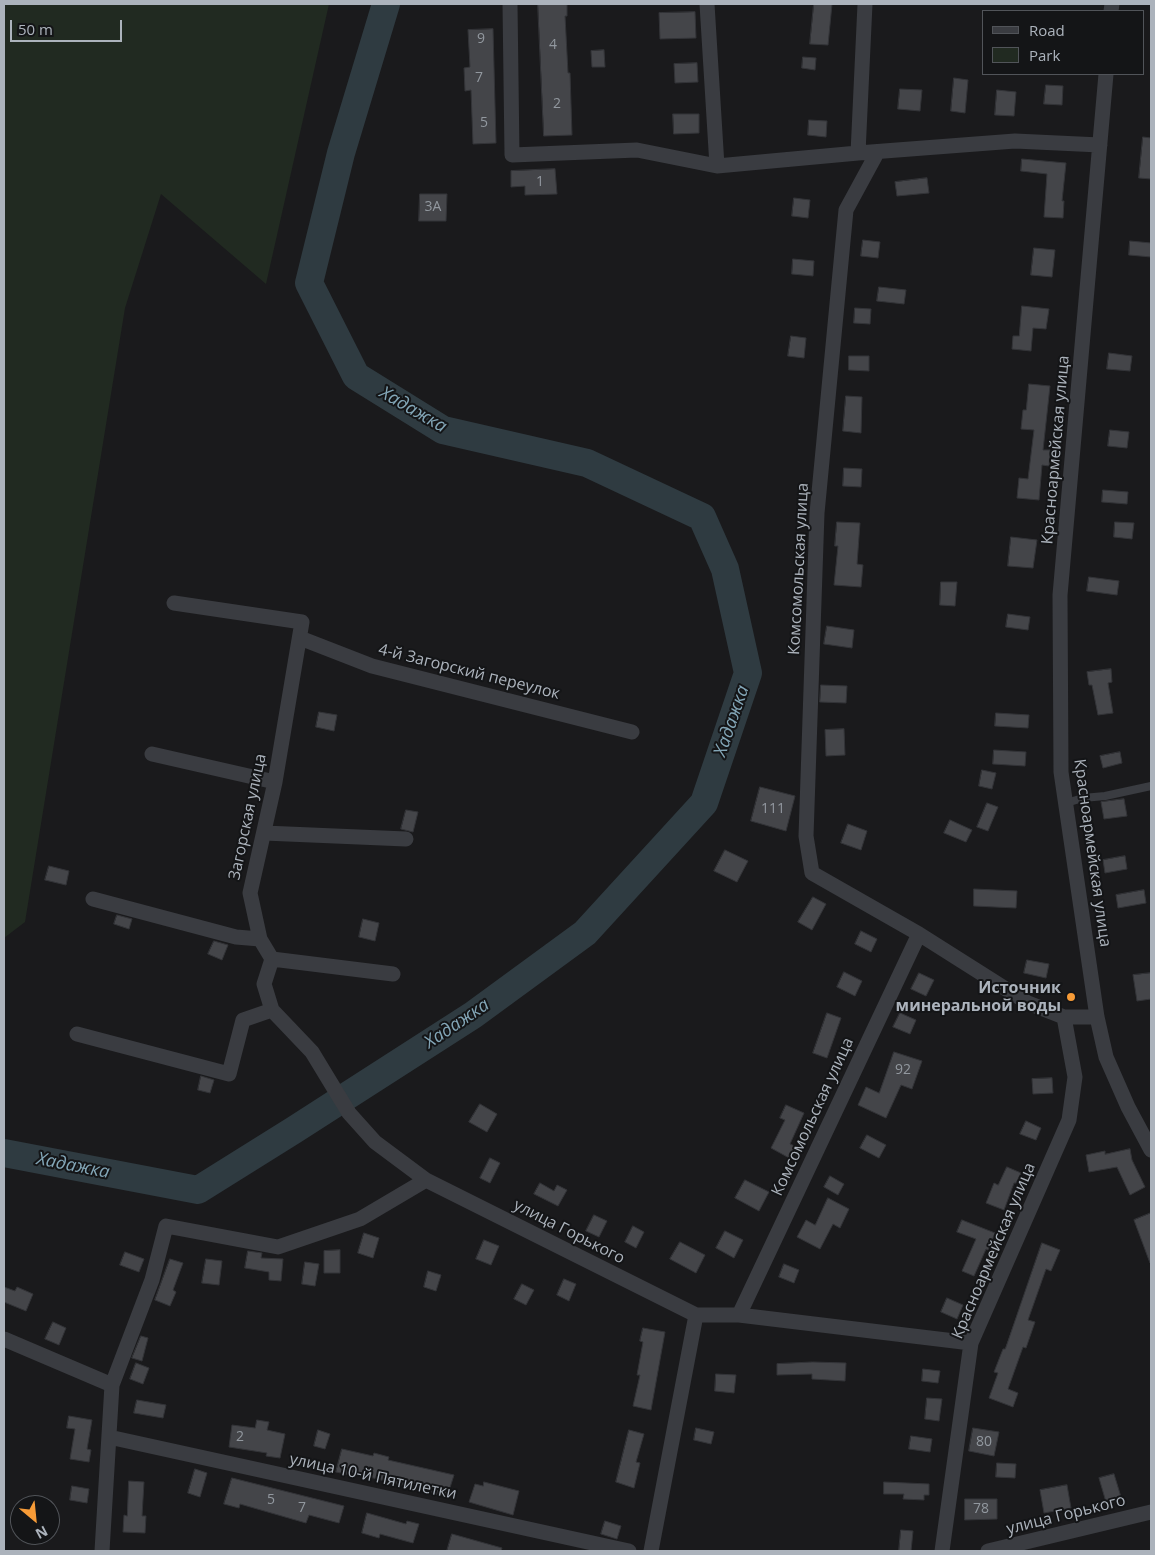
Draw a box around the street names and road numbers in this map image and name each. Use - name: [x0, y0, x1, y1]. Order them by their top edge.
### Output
- street label: Красноармейская улица: [1038, 355, 1074, 545]
- street label: Комсомольская улица: [785, 482, 813, 656]
- street label: 4-й Загорский переулок: [376, 640, 562, 704]
- street label: Загорская улица: [225, 752, 271, 882]
- street label: Красноармейская улица: [1069, 758, 1115, 948]
- street label: Комсомольская улица: [768, 1035, 858, 1199]
- street label: Красноармейская улица: [948, 1160, 1040, 1342]
- street label: улица Горького: [510, 1196, 628, 1268]
- street label: улица 10-й Пятилетки: [288, 1450, 458, 1504]
- street label: улица Горького: [1004, 1491, 1128, 1539]

